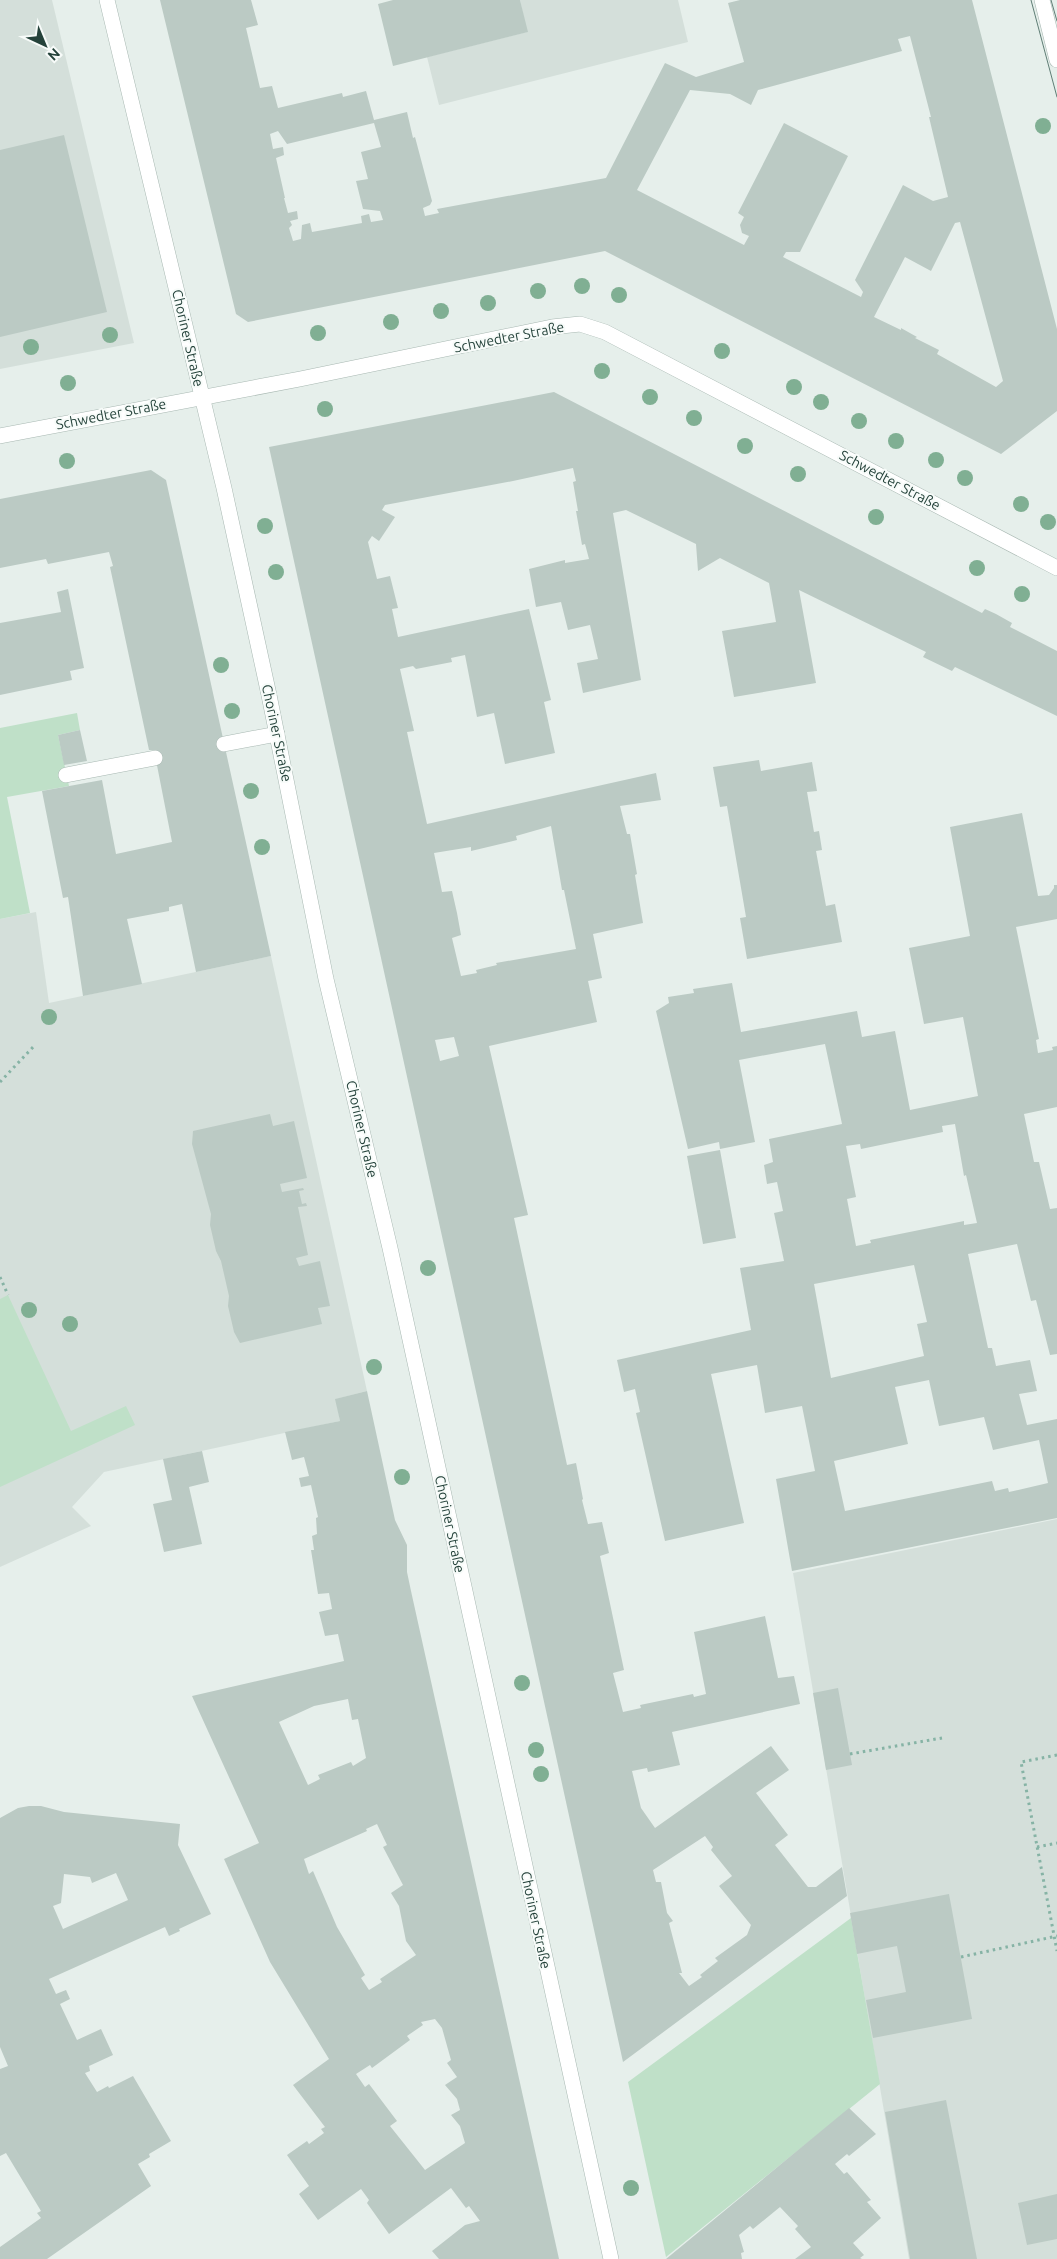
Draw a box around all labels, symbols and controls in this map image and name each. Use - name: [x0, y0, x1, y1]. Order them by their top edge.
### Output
- north arrow: [20, 20, 70, 70]
- text: N: [45, 45, 63, 64]
- street label: Choriner Straße: [169, 288, 207, 388]
- street label: Schwedter Straße: [453, 318, 565, 356]
- street label: Schwedter Straße: [55, 395, 167, 433]
- street label: Schwedter Straße: [837, 447, 943, 513]
- street label: Choriner Straße: [259, 683, 295, 783]
- street label: Choriner Straße: [343, 1079, 381, 1179]
- street label: Choriner Straße: [432, 1474, 468, 1574]
- street label: Choriner Straße: [518, 1870, 554, 1970]

